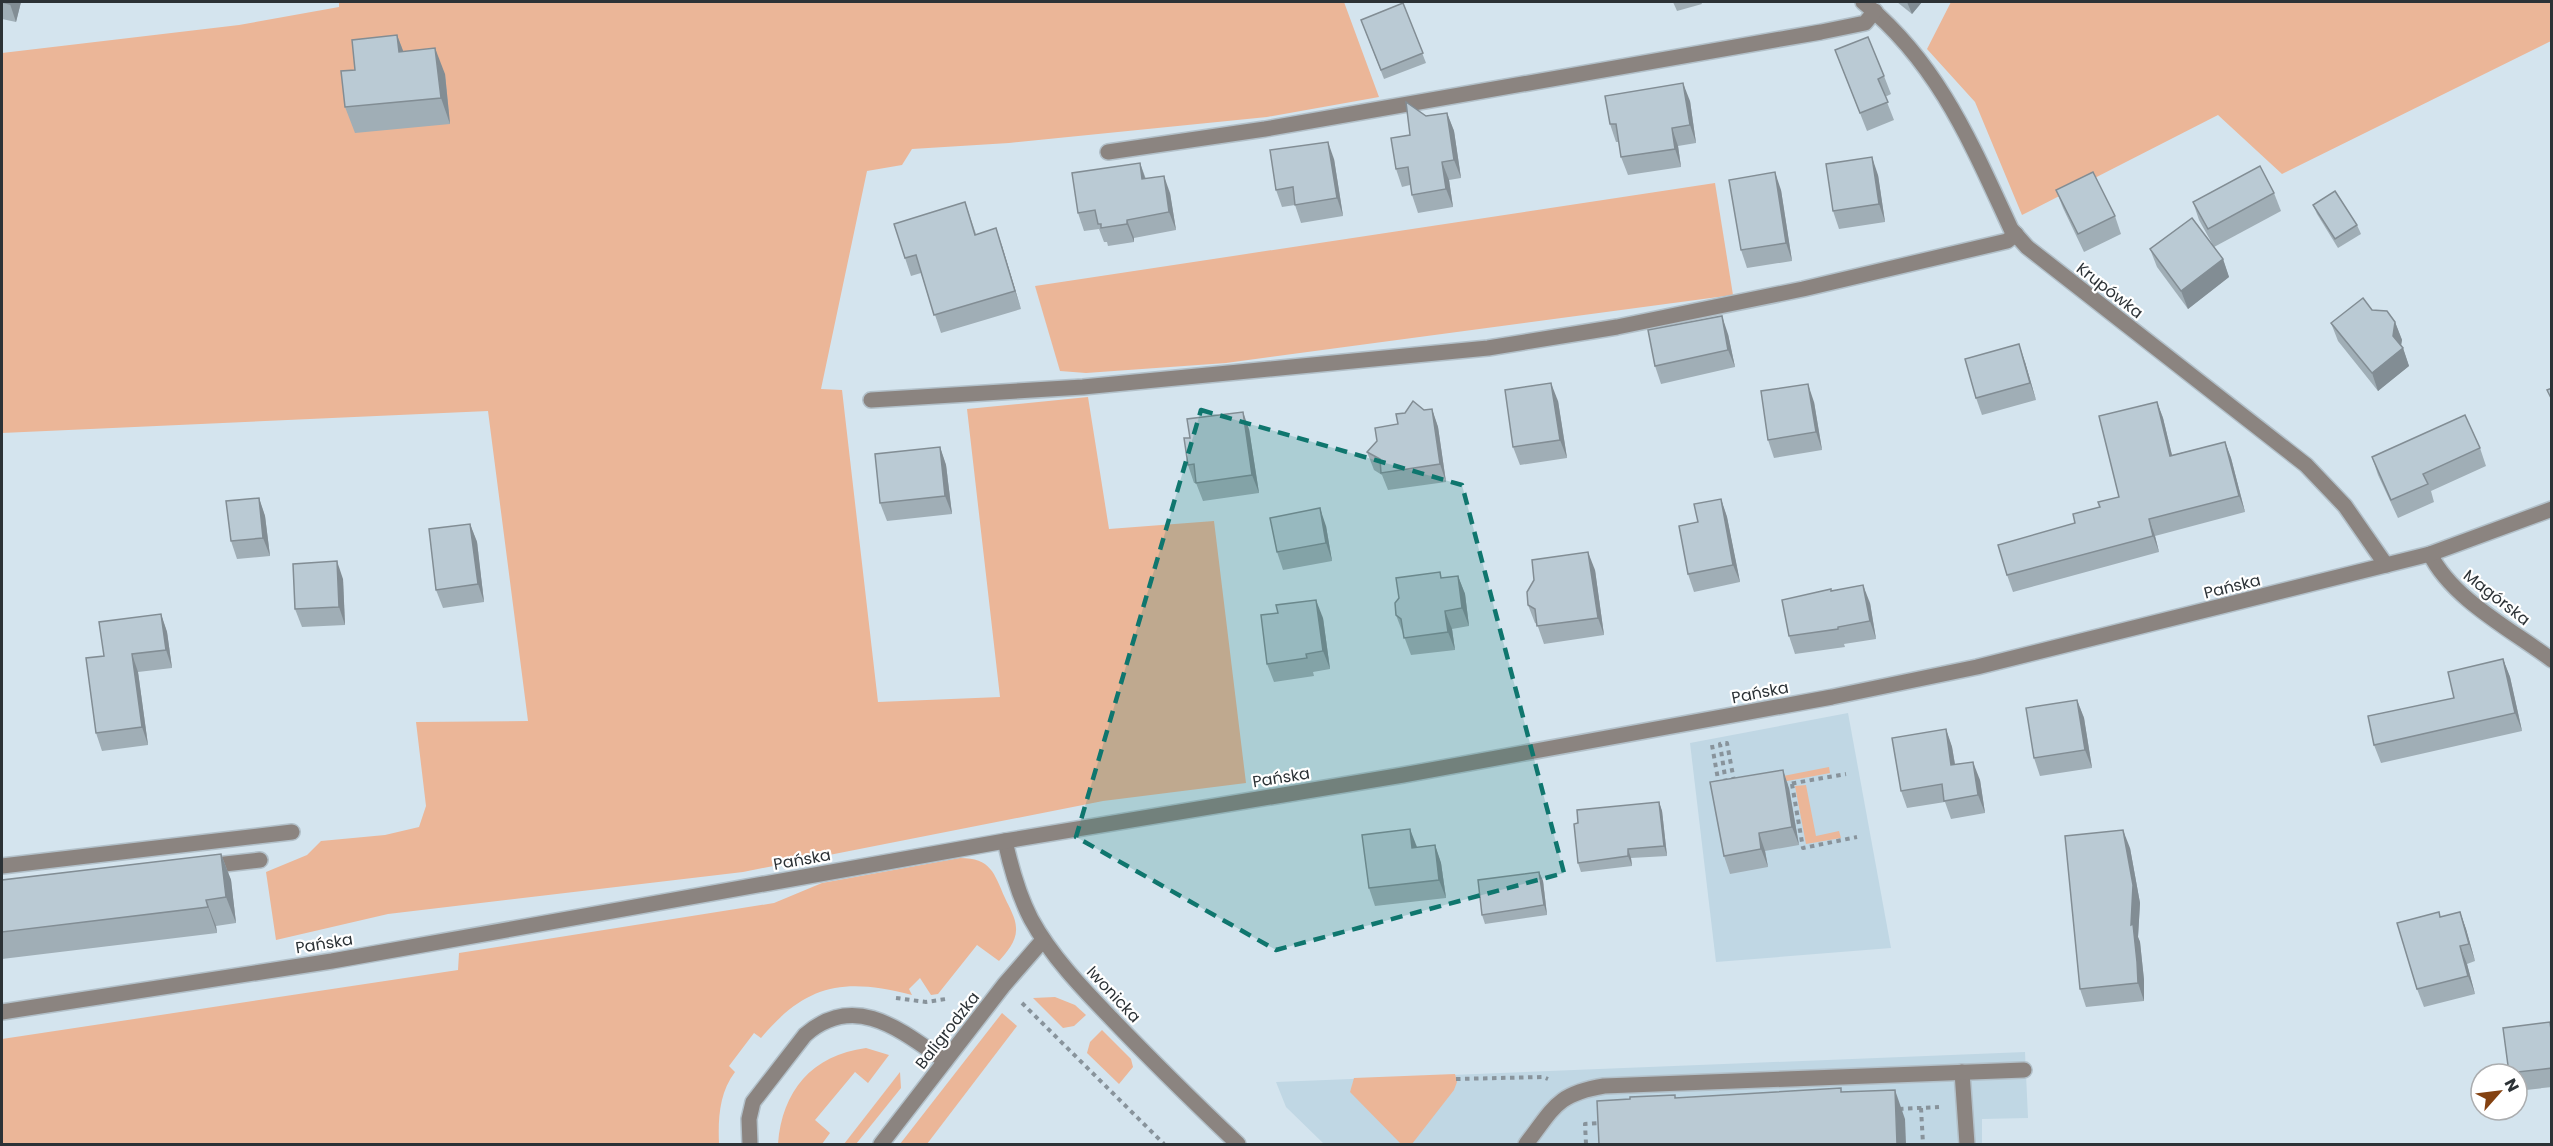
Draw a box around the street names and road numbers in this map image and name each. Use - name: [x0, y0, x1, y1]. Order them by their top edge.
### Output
- street label: Krupówka: [2071, 257, 2148, 324]
- street label: Magórska: [2458, 564, 2535, 631]
- street label: Pańska: [2201, 568, 2263, 605]
- street label: Pańska: [1730, 676, 1791, 709]
- street label: Pańska: [1251, 762, 1311, 793]
- street label: Pańska: [772, 843, 833, 876]
- street label: Pańska: [294, 928, 354, 959]
- street label: Iwonicka: [1081, 961, 1146, 1028]
- street label: Baligrodzka: [910, 987, 985, 1074]

